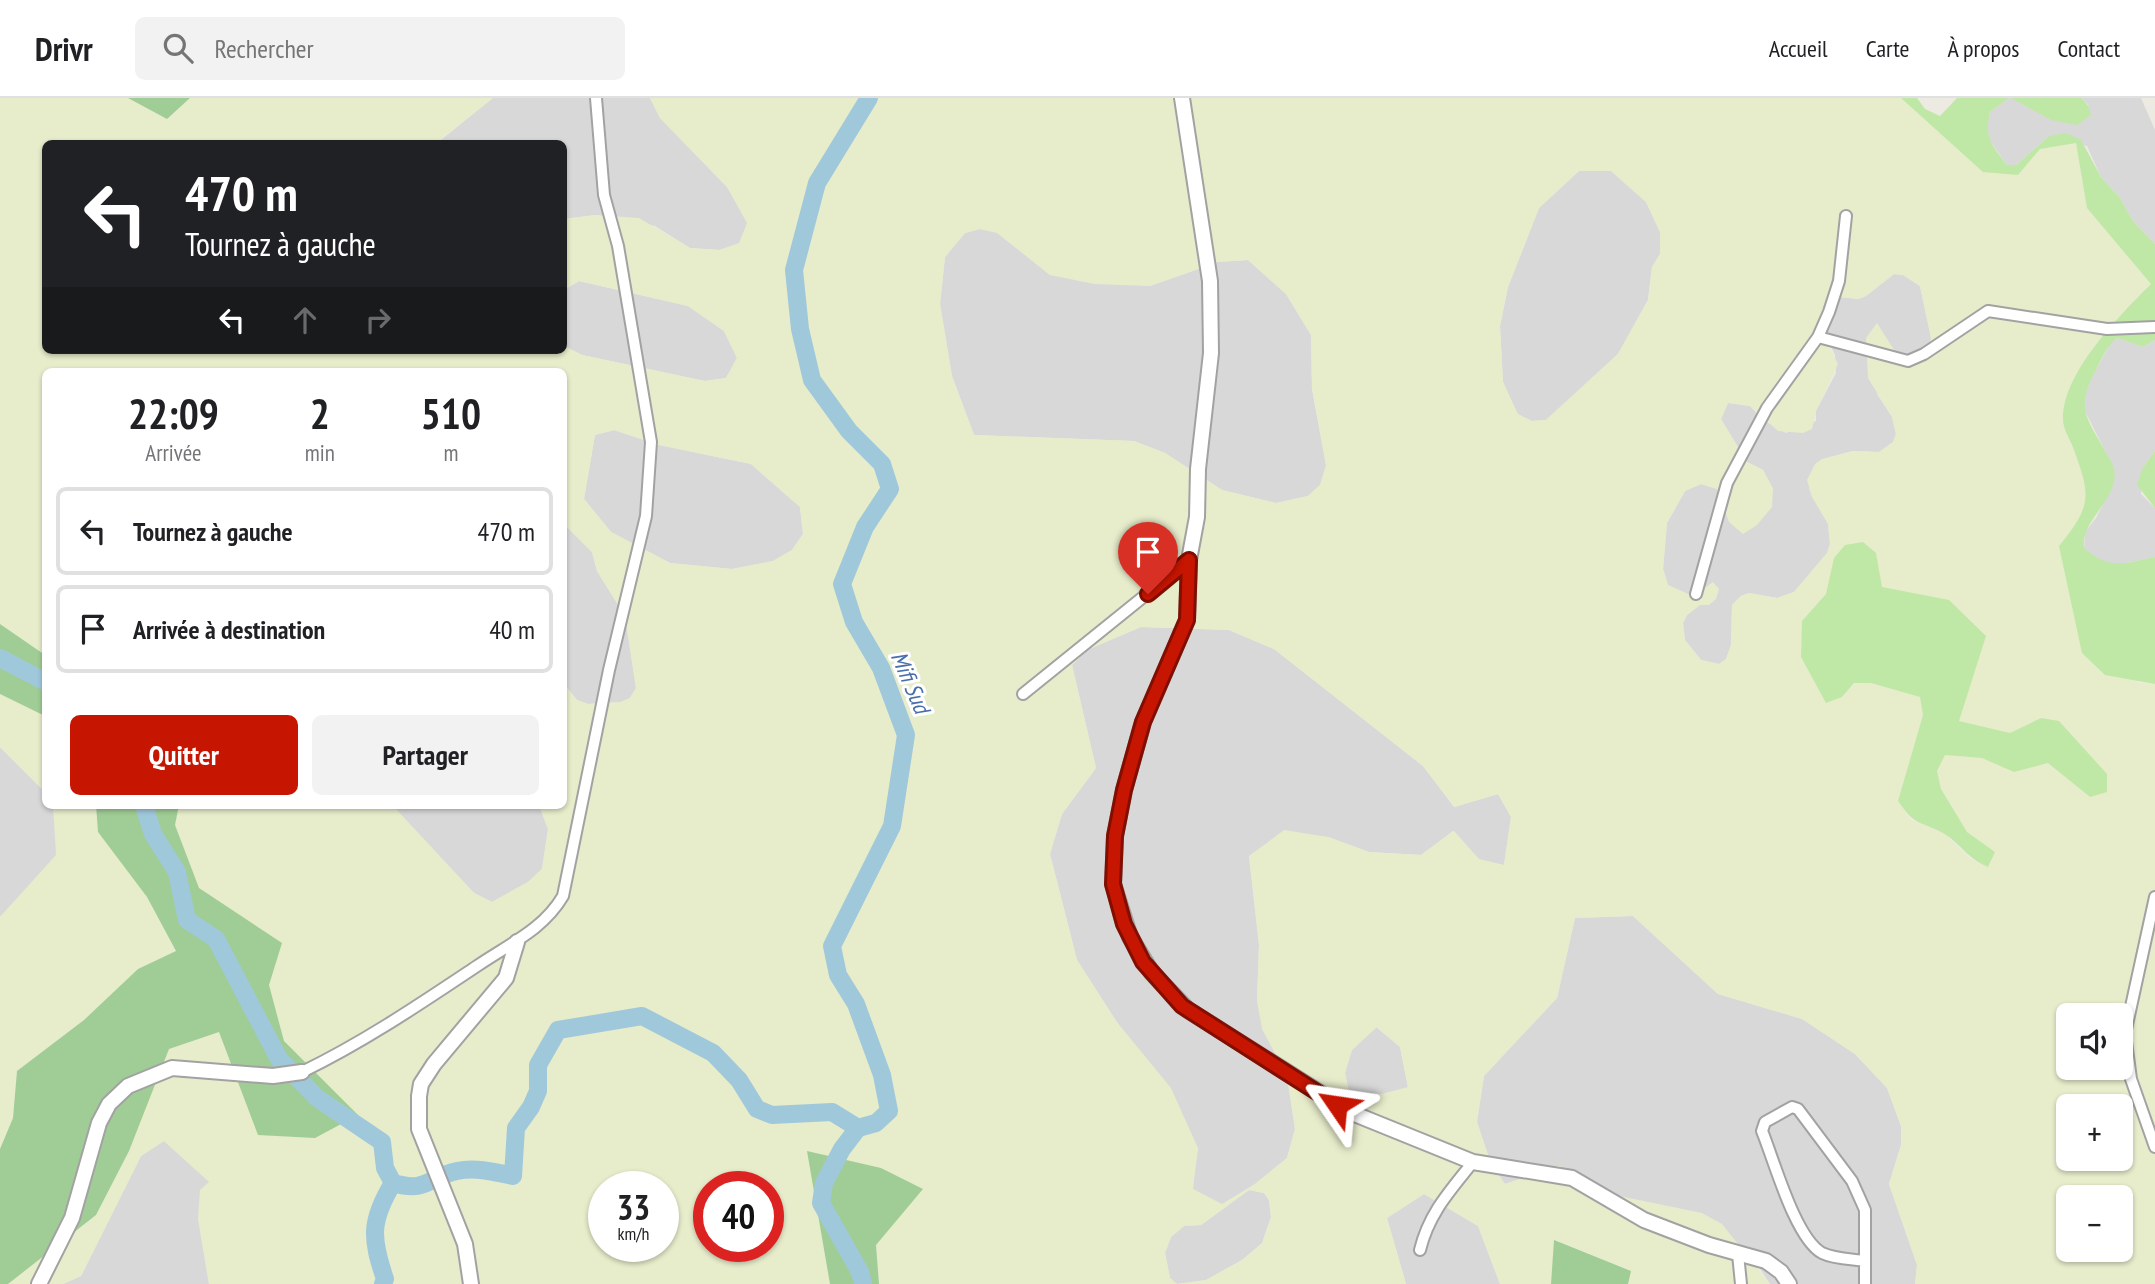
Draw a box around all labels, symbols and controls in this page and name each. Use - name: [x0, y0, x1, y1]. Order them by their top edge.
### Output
- search box: [135, 17, 625, 80]
- text: Drivr: [35, 27, 93, 70]
- icon: search: [159, 29, 197, 67]
- text: Rechercher: [215, 32, 314, 65]
- text: Accueil: [1769, 33, 1828, 64]
- text: Carte: [1866, 33, 1909, 64]
- text: À propos: [1947, 33, 2019, 64]
- text: Contact: [2057, 33, 2120, 64]
- text: 470 m: [185, 161, 298, 225]
- icon: left: [70, 168, 161, 259]
- text: Tournez à gauche: [185, 223, 376, 265]
- icon: left: [213, 301, 251, 339]
- icon: ahead: [286, 301, 324, 339]
- icon: right: [359, 301, 397, 339]
- text: 22:09: [128, 386, 219, 441]
- text: 2: [310, 386, 330, 441]
- text: 510: [421, 386, 481, 441]
- text: Arrivée: [145, 438, 201, 467]
- text: min: [305, 438, 335, 467]
- text: m: [443, 438, 458, 467]
- icon: left: [74, 512, 112, 550]
- text: Tournez à gauche: [133, 515, 293, 548]
- text: 470 m: [477, 515, 535, 548]
- pin: [1118, 522, 1178, 594]
- icon: arrive: [1129, 533, 1167, 571]
- icon: arrive: [74, 610, 112, 648]
- text: Arrivée à destination: [133, 613, 325, 646]
- text: 40 m: [489, 613, 535, 646]
- water label: Mifi Sud: [885, 647, 938, 720]
- button: Quitter: [70, 715, 298, 795]
- button: Partager: [312, 715, 539, 795]
- map controls: [2056, 1003, 2133, 1262]
- button: sound: [2056, 1003, 2133, 1080]
- position arrow: [1300, 1068, 1374, 1142]
- button: +: [2056, 1094, 2133, 1171]
- speed limit sign: 40: [693, 1171, 784, 1262]
- text: 33: [617, 1184, 650, 1230]
- button: −: [2056, 1185, 2133, 1262]
- text: km/h: [618, 1222, 649, 1245]

